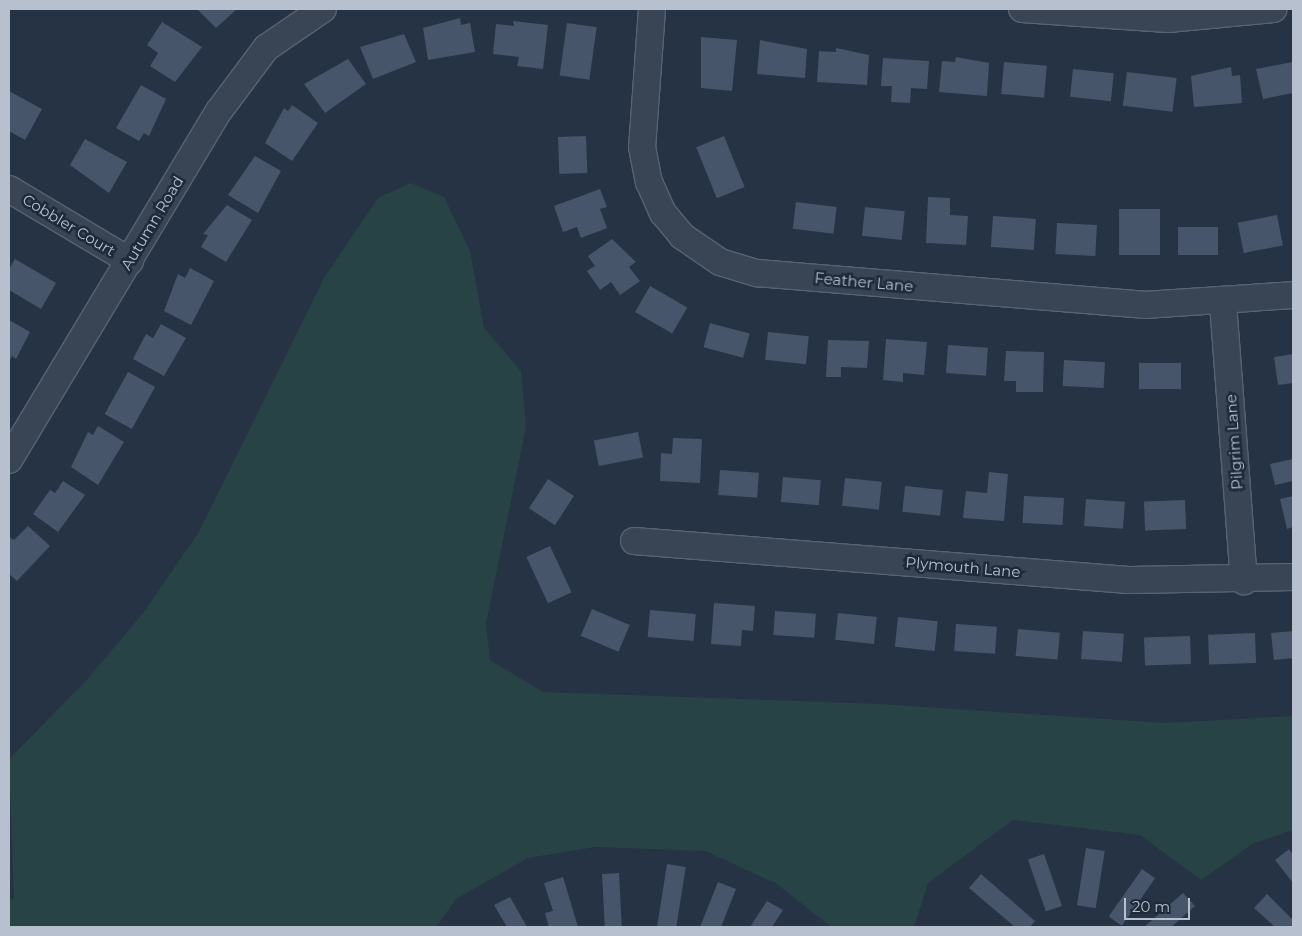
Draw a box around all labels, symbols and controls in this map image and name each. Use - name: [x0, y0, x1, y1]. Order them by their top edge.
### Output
- street label: Autumn Road: [117, 173, 187, 273]
- street label: Cobbler Court: [19, 190, 119, 260]
- street label: Feather Lane: [814, 269, 914, 295]
- street label: Pilgrim Lane: [1222, 394, 1246, 490]
- street label: Plymouth Lane: [905, 553, 1021, 581]
- scale bar: [1127, 888, 1193, 920]
- text: 20 m: [1132, 897, 1170, 916]

